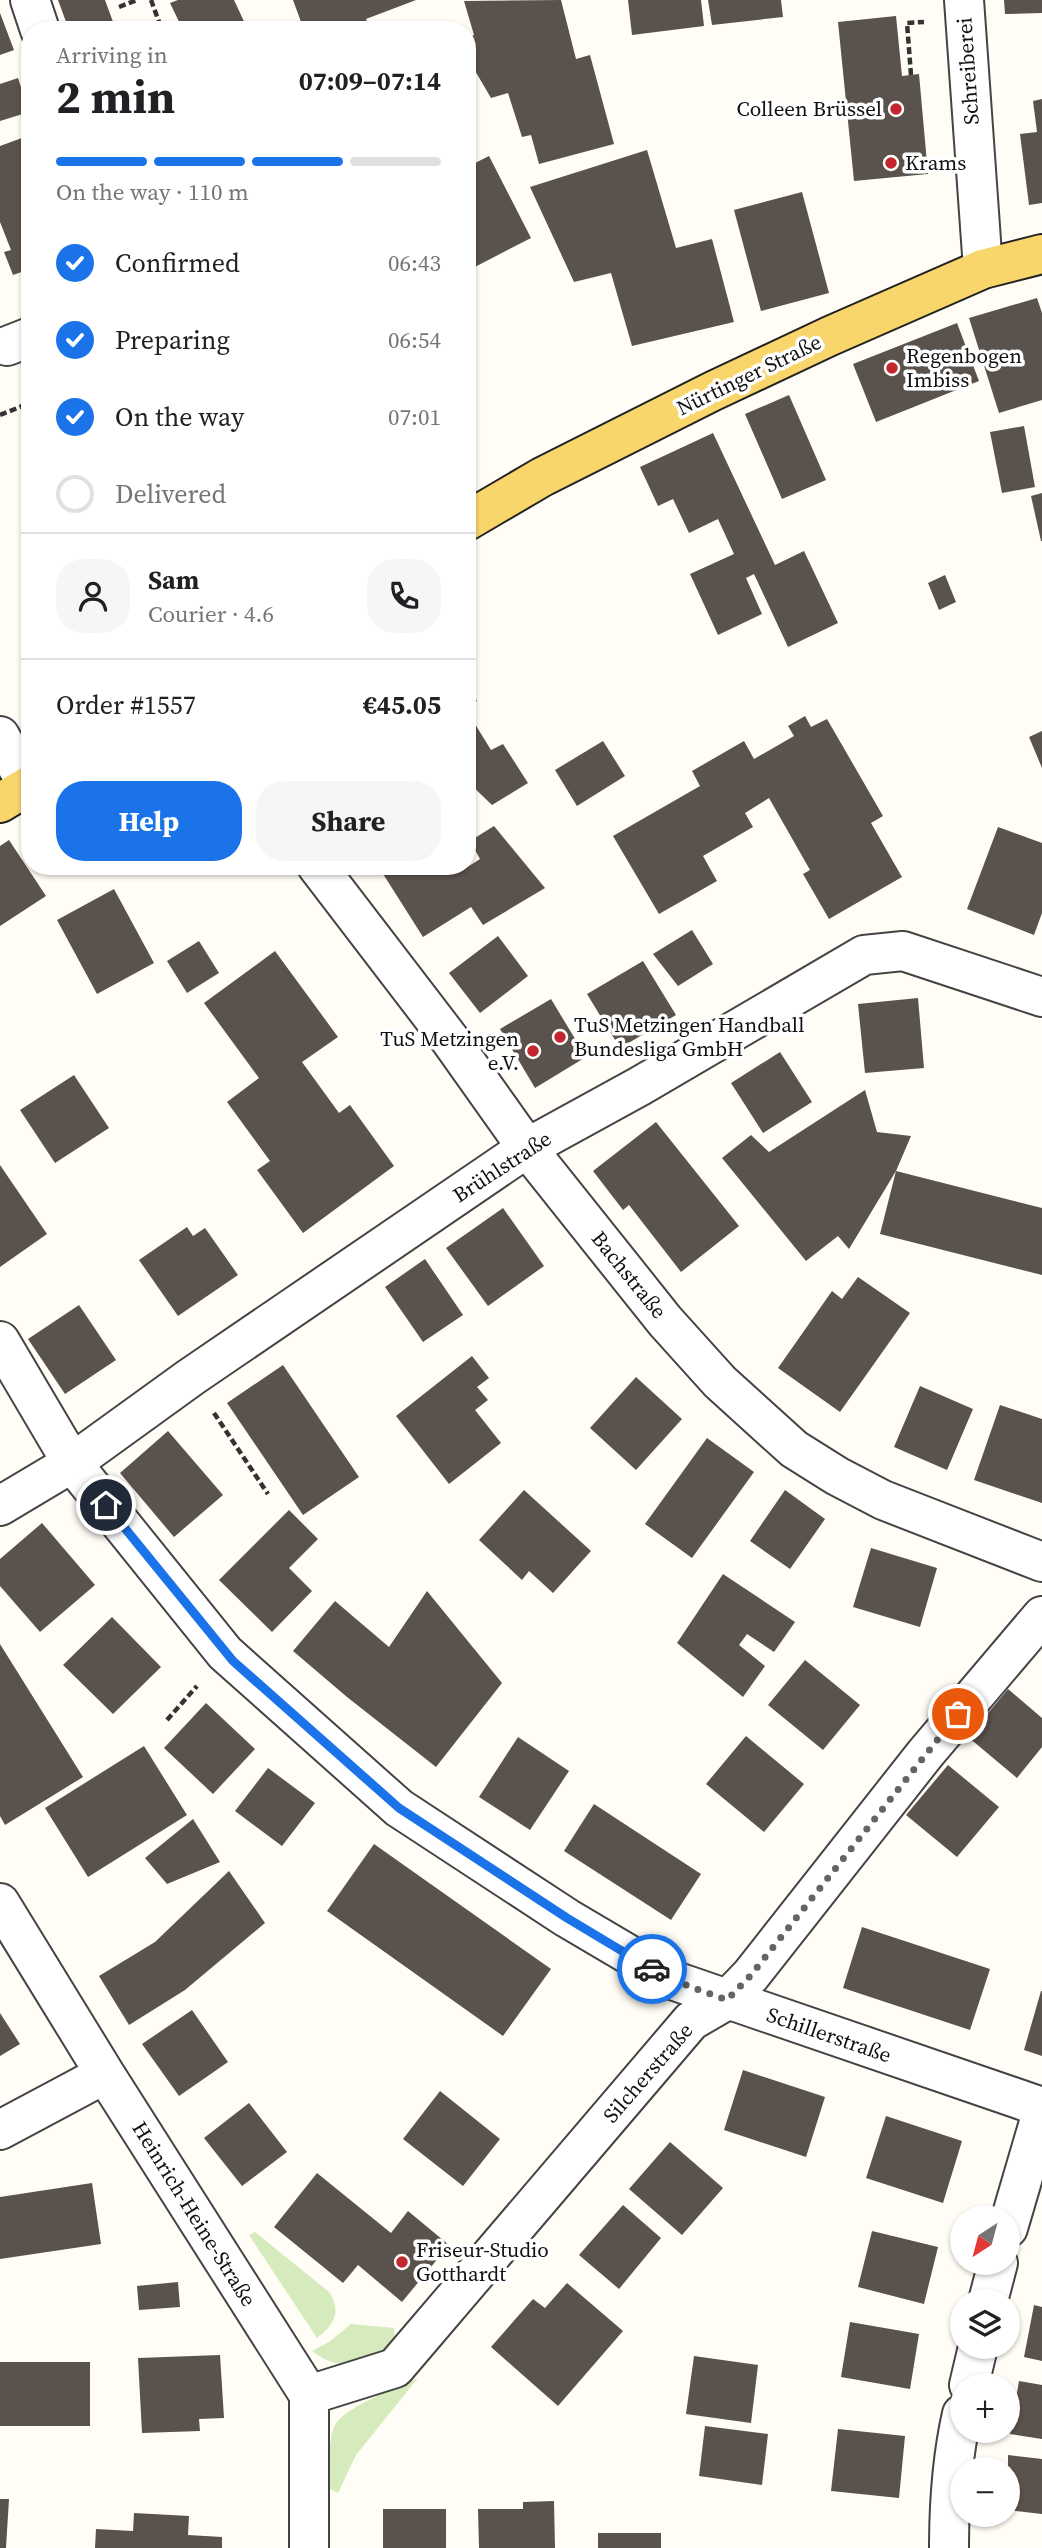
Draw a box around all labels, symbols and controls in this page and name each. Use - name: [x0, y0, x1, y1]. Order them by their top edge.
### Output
- street label: Schreiberei: [949, 16, 986, 126]
- text: Arriving in: [56, 39, 168, 71]
- text: 07:09–07:14: [299, 63, 441, 99]
- text: 2 min: [56, 65, 175, 128]
- place label: Colleen Brüssel: [737, 94, 882, 123]
- marker: Colleen Brüssel: [888, 101, 904, 117]
- place label: Krams: [905, 148, 966, 177]
- marker: Krams: [883, 155, 899, 171]
- text: On the way · 110 m: [56, 176, 249, 208]
- icon: check: [56, 244, 94, 282]
- text: Confirmed: [115, 245, 240, 281]
- text: 06:43: [388, 247, 441, 279]
- icon: check: [56, 321, 94, 359]
- text: Preparing: [115, 322, 230, 358]
- text: 06:54: [388, 324, 441, 356]
- street label: Nürtinger Straße: [672, 327, 826, 422]
- place label: Regenbogen Imbiss: [906, 341, 1022, 394]
- marker: Regenbogen Imbiss: [884, 360, 900, 376]
- icon: check: [56, 398, 94, 436]
- text: On the way: [115, 399, 244, 435]
- text: 07:01: [388, 401, 441, 433]
- text: Delivered: [115, 476, 226, 512]
- button: person: [56, 559, 130, 633]
- button: phone: [367, 559, 441, 633]
- text: Sam: [148, 562, 199, 598]
- text: Courier · 4.6: [148, 598, 274, 630]
- text: Order #1557: [56, 687, 196, 723]
- text: €45.05: [363, 687, 441, 723]
- button: Help: [56, 781, 242, 861]
- button: Share: [256, 781, 441, 861]
- place label: TuS Metzingen Handball Bundesliga GmbH: [574, 1010, 804, 1063]
- place label: TuS Metzingen e.V.: [380, 1024, 519, 1077]
- marker: TuS Metzingen Handball Bundesliga GmbH: [552, 1029, 568, 1045]
- marker: TuS Metzingen e.V.: [525, 1043, 541, 1059]
- street label: Brühlstraße: [447, 1124, 556, 1209]
- street label: Bachstraße: [585, 1225, 674, 1325]
- pin: [76, 1475, 136, 1535]
- icon: home: [87, 1486, 125, 1524]
- pin: [928, 1684, 988, 1744]
- icon: bag: [939, 1695, 977, 1733]
- courier: [617, 1934, 687, 2004]
- icon: car: [633, 1950, 671, 1988]
- street label: Schillerstraße: [763, 2000, 895, 2069]
- street label: Silcherstraße: [596, 2016, 699, 2129]
- street label: Heinrich-Heine-Straße: [126, 2116, 263, 2312]
- north arrow: [950, 2205, 1020, 2275]
- map controls: [950, 2205, 1020, 2527]
- place label: Friseur-Studio Gotthardt: [416, 2235, 549, 2288]
- marker: Friseur-Studio Gotthardt: [394, 2254, 410, 2270]
- button: layers: [950, 2289, 1020, 2359]
- button: +: [950, 2373, 1020, 2443]
- button: −: [950, 2457, 1020, 2527]

